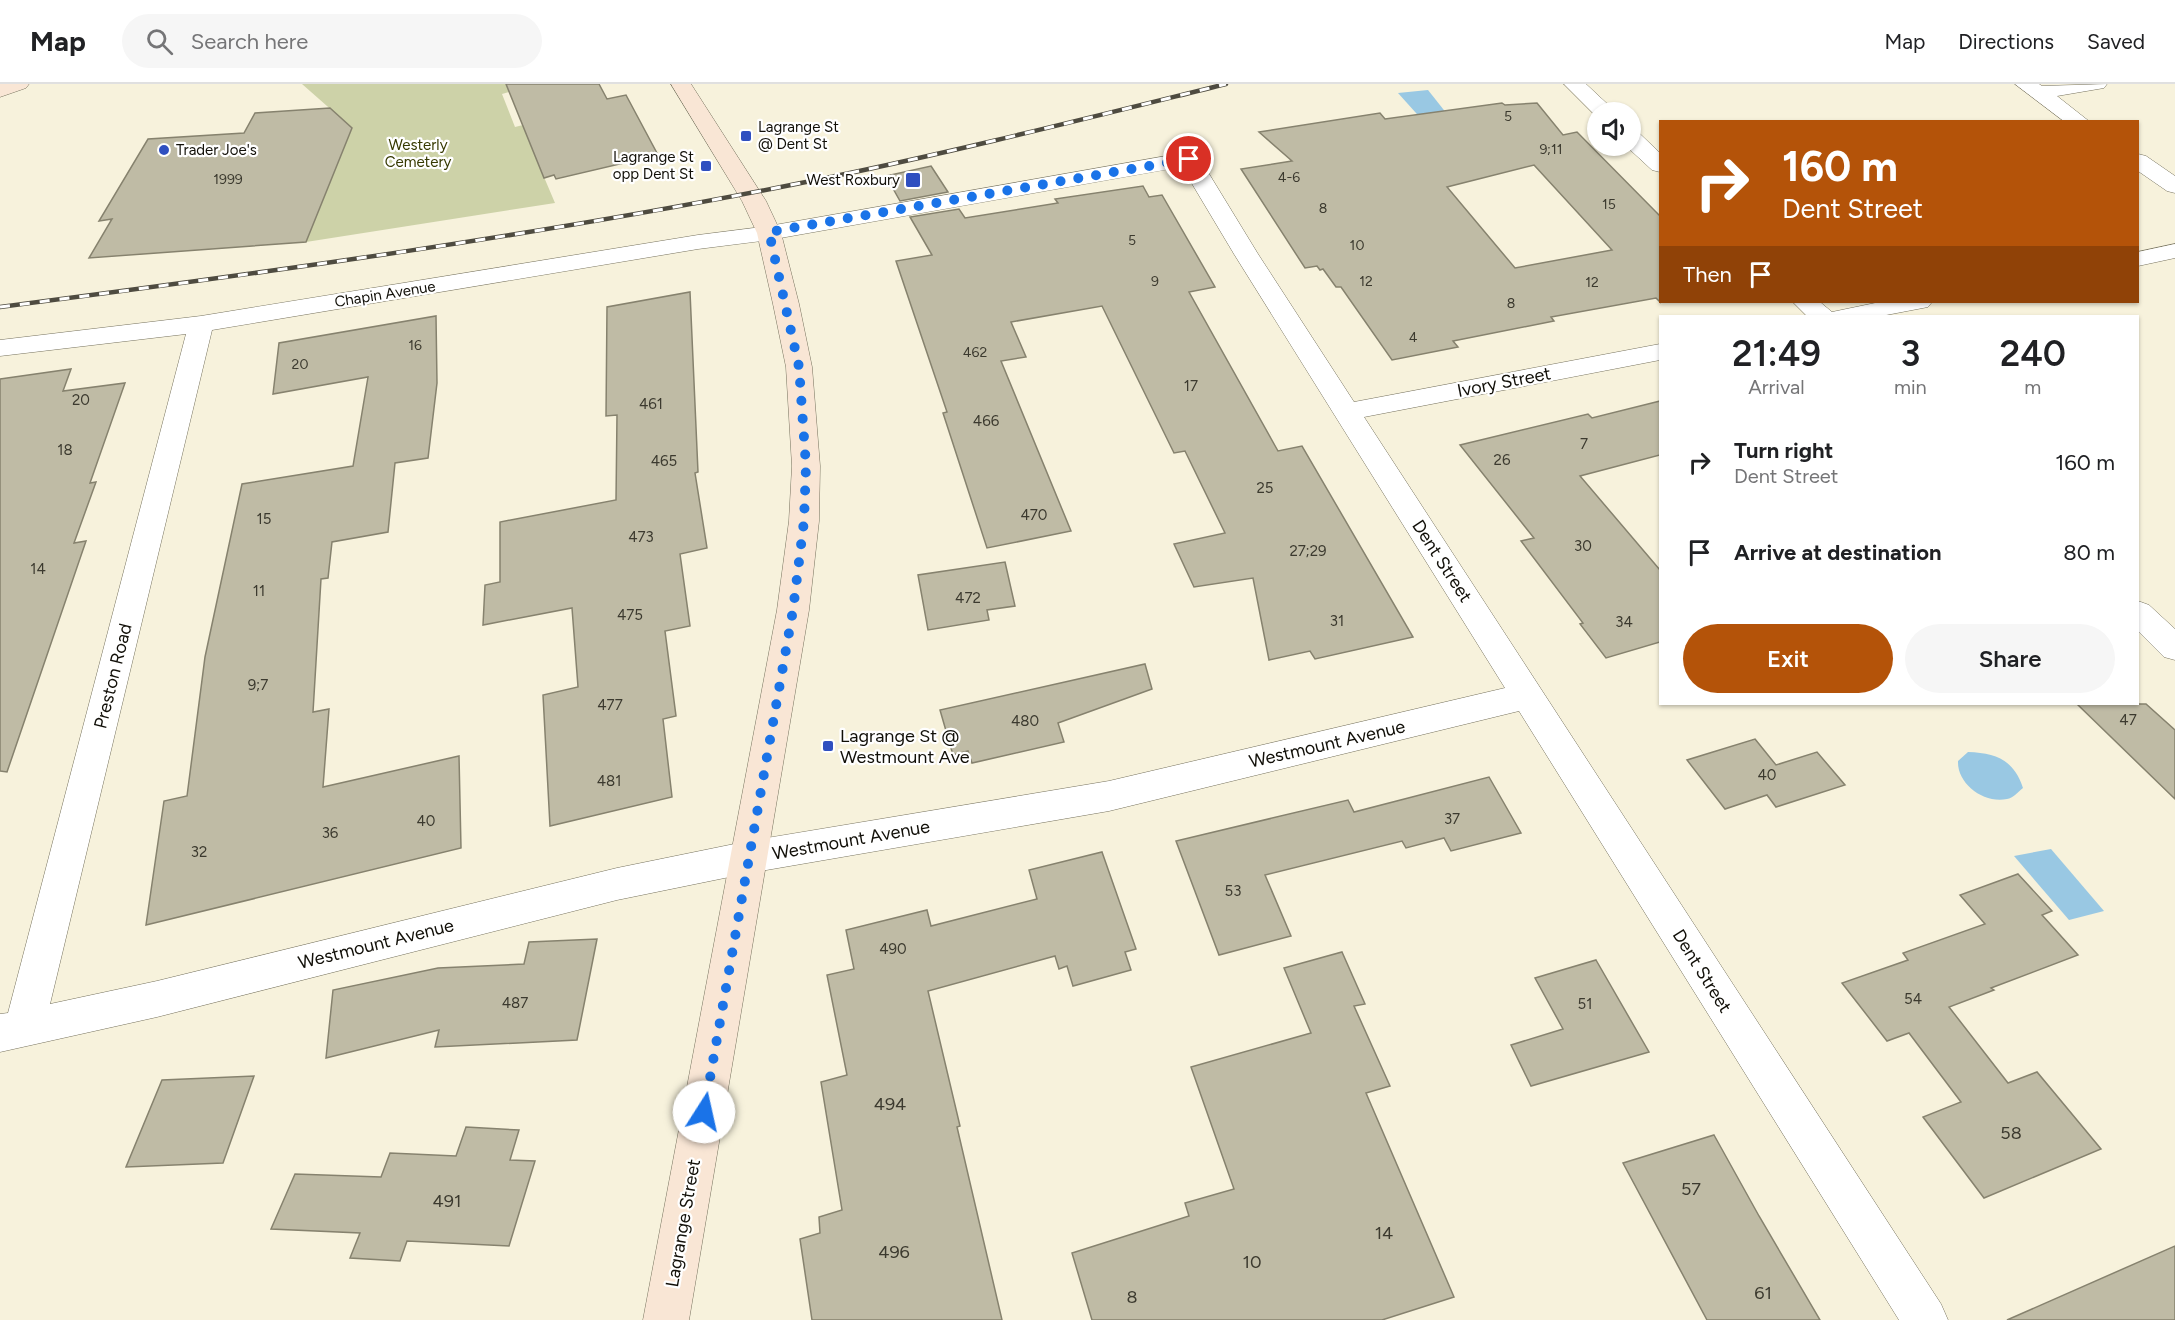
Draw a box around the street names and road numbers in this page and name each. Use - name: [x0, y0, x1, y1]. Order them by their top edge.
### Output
- street label: Chapin Avenue: [333, 277, 437, 311]
- street label: Ivory Street: [1455, 362, 1553, 402]
- street label: Dent Street: [1407, 516, 1477, 607]
- street label: Preston Road: [89, 621, 137, 731]
- street label: Westmount Avenue: [1247, 715, 1407, 773]
- street label: Westmount Avenue: [771, 815, 932, 865]
- street label: Westmount Avenue: [296, 914, 456, 974]
- street label: Dent Street: [1668, 925, 1736, 1017]
- street label: Lagrange Street: [661, 1157, 705, 1289]

